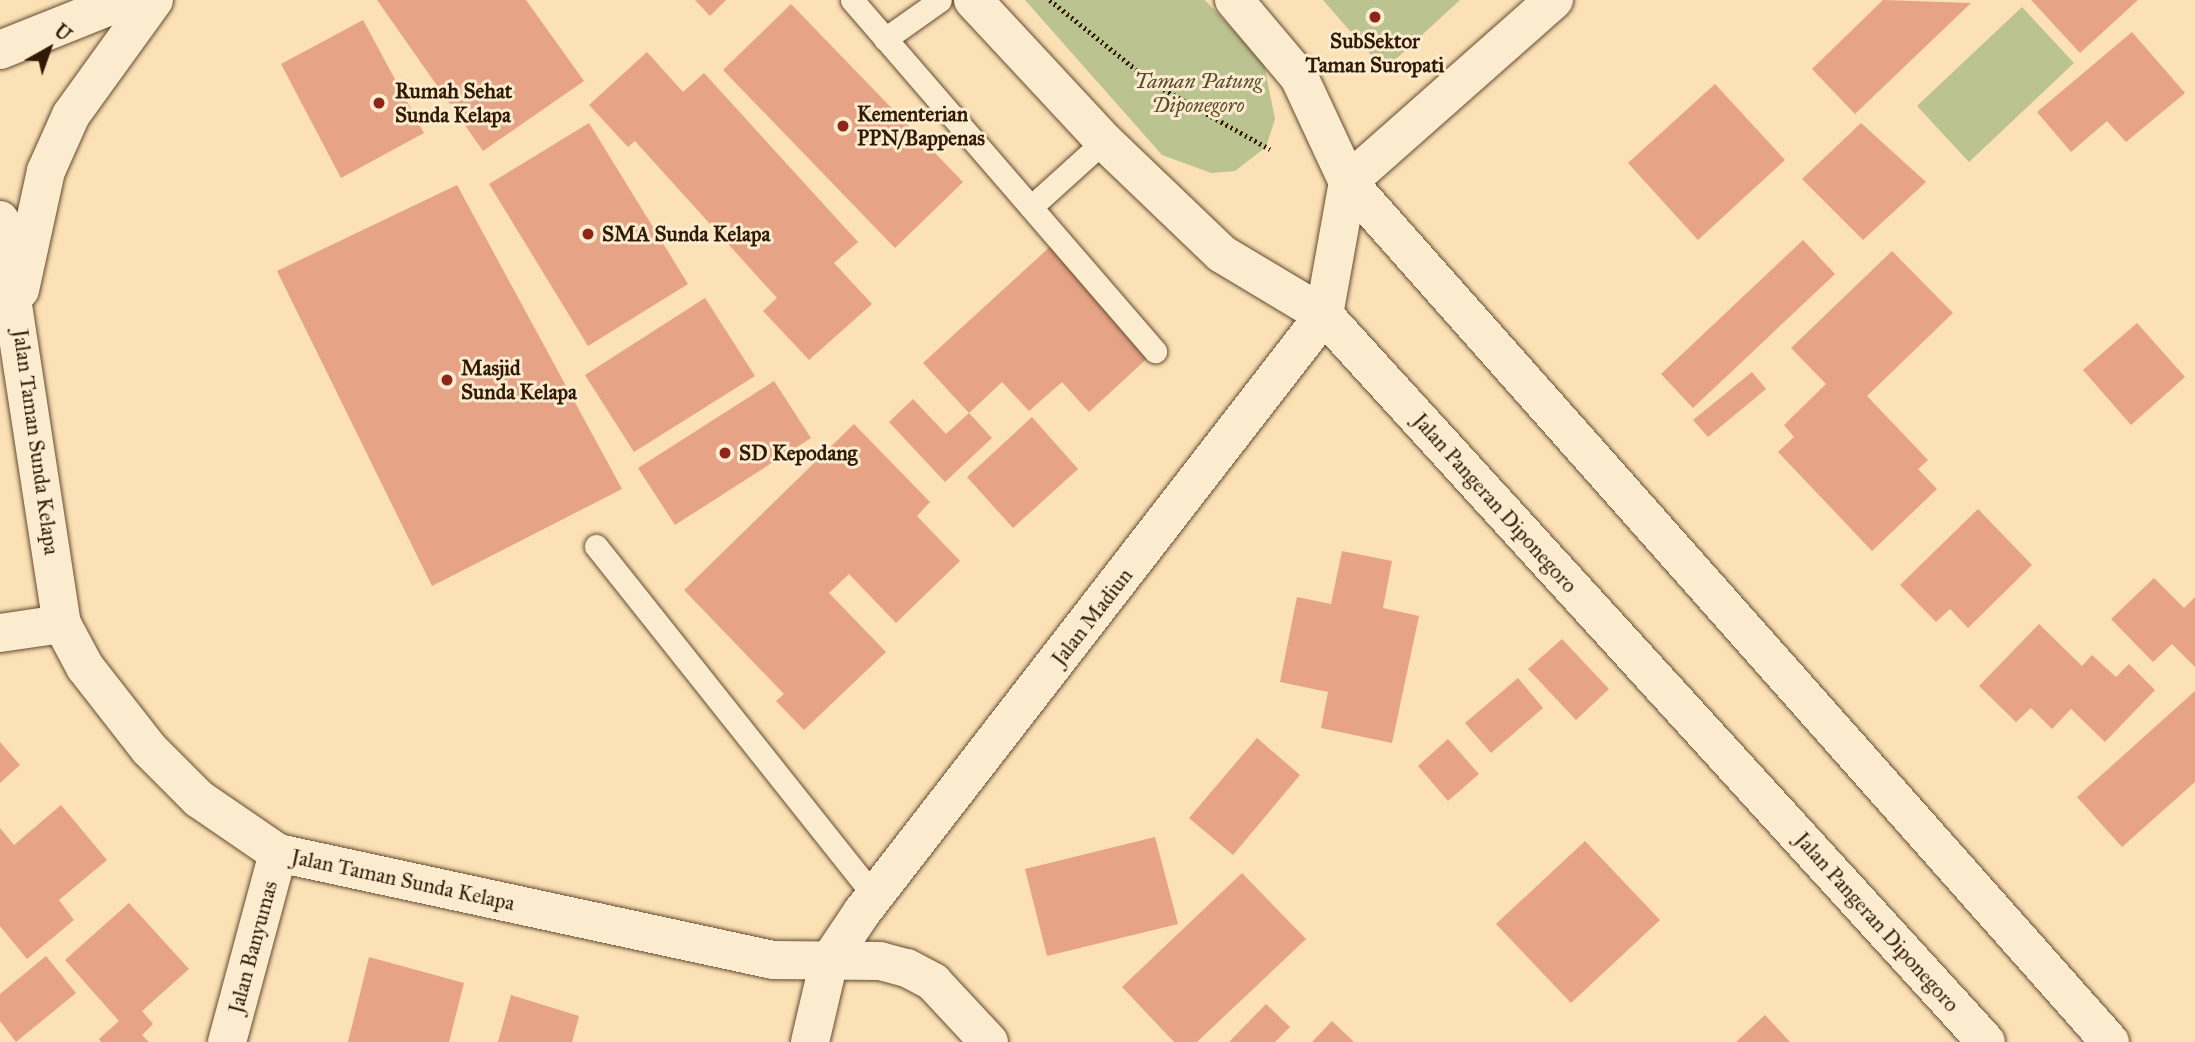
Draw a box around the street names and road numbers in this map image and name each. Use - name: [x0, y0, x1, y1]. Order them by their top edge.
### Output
- street label: Jalan Taman Sunda Kelapa: [8, 328, 64, 556]
- street label: Jalan Pangeran Diponegoro: [1408, 408, 1582, 598]
- street label: Jalan Madiun: [1046, 563, 1138, 671]
- street label: Jalan Pangeran Diponegoro: [1790, 827, 1964, 1017]
- street label: Jalan Taman Sunda Kelapa: [289, 844, 517, 916]
- street label: Jalan Banyumas: [223, 878, 283, 1016]

